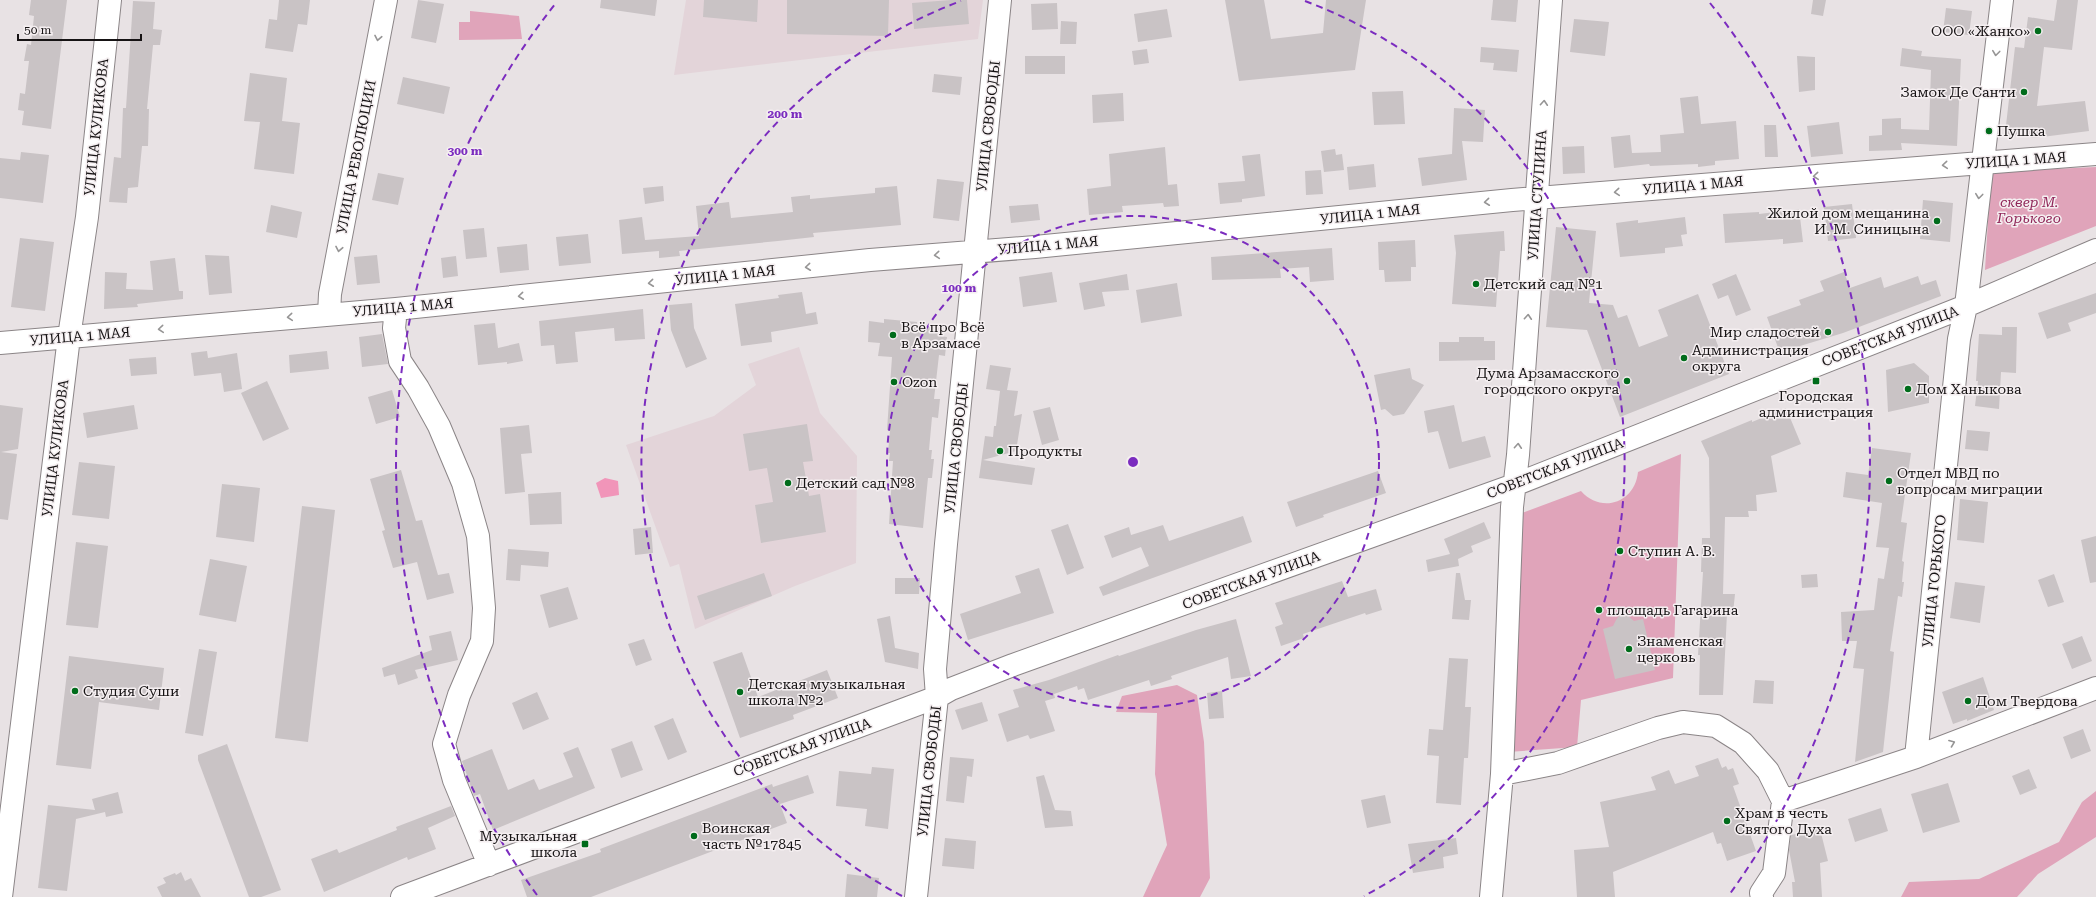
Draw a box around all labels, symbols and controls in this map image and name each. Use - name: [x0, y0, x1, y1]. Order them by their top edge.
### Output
- scale bar: [18, 16, 141, 42]
- text: 50 m: [24, 23, 51, 37]
- place label: ООО «Жанко»: [1931, 23, 2030, 39]
- marker: ООО «Жанко»: [2033, 26, 2043, 36]
- one-way arrow: [374, 35, 382, 41]
- one-way arrow: [1992, 50, 2001, 56]
- street label: УЛИЦА КУЛИКОВА: [81, 57, 111, 197]
- street label: УЛИЦА СВОБОДЫ: [973, 60, 1003, 192]
- street label: УЛИЦА РЕВОЛЮЦИИ: [333, 78, 379, 235]
- place label: Замок Де Санти: [1900, 84, 2016, 100]
- marker: Замок Де Санти: [2019, 87, 2029, 97]
- one-way arrow: [1539, 100, 1548, 106]
- text: 200 m: [768, 107, 803, 121]
- place label: Пушка: [1997, 123, 2046, 139]
- marker: Пушка: [1984, 126, 1994, 136]
- street label: УЛИЦА СТУПИНА: [1524, 129, 1550, 261]
- text: 300 m: [448, 144, 483, 158]
- street label: УЛИЦА 1 МАЯ: [1965, 148, 2067, 171]
- one-way arrow: [1942, 161, 1948, 170]
- one-way arrow: [1813, 171, 1819, 180]
- street label: УЛИЦА 1 МАЯ: [1642, 173, 1744, 197]
- one-way arrow: [1613, 187, 1620, 196]
- one-way arrow: [1975, 193, 1984, 199]
- park label: сквер М. Горького: [1996, 194, 2061, 226]
- one-way arrow: [1484, 198, 1490, 207]
- street label: УЛИЦА 1 МАЯ: [1319, 201, 1421, 227]
- place label: Жилой дом мещанина И. М. Синицына: [1768, 205, 1929, 237]
- marker: Жилой дом мещанина И. М. Синицына: [1932, 216, 1942, 226]
- street label: УЛИЦА 1 МАЯ: [997, 233, 1099, 257]
- one-way arrow: [335, 246, 344, 252]
- one-way arrow: [934, 250, 940, 259]
- street label: УЛИЦА 1 МАЯ: [674, 262, 776, 288]
- one-way arrow: [805, 262, 811, 271]
- place label: Детский сад №1: [1484, 276, 1603, 292]
- one-way arrow: [648, 278, 654, 287]
- marker: Детский сад №1: [1471, 279, 1481, 289]
- text: 100 m: [942, 281, 977, 295]
- one-way arrow: [518, 291, 524, 300]
- street label: УЛИЦА 1 МАЯ: [352, 295, 454, 319]
- street label: СОВЕТСКАЯ УЛИЦА: [1819, 302, 1961, 369]
- one-way arrow: [287, 312, 293, 321]
- one-way arrow: [1524, 313, 1533, 320]
- place label: Всё про Всё в Арзамасе: [901, 319, 985, 351]
- street label: УЛИЦА 1 МАЯ: [29, 324, 131, 348]
- one-way arrow: [157, 324, 164, 333]
- place label: Мир сладостей: [1710, 324, 1820, 340]
- marker: Мир сладостей: [1823, 327, 1833, 337]
- marker: Всё про Всё в Арзамасе: [888, 330, 898, 340]
- place label: Администрация округа: [1692, 342, 1809, 374]
- marker: Администрация округа: [1679, 353, 1689, 363]
- place label: Дума Арзамасского городского округа: [1476, 365, 1619, 397]
- place label: Ozon: [902, 374, 937, 390]
- marker: Дума Арзамасского городского округа: [1622, 376, 1632, 386]
- marker: Городская администрация: [1811, 376, 1821, 386]
- marker: Ozon: [889, 377, 899, 387]
- street label: УЛИЦА КУЛИКОВА: [39, 378, 71, 518]
- place label: Дом Ханыкова: [1916, 381, 2022, 397]
- street label: УЛИЦА СВОБОДЫ: [941, 382, 971, 514]
- marker: Дом Ханыкова: [1903, 384, 1913, 394]
- place label: Городская администрация: [1759, 388, 1873, 420]
- street label: СОВЕТСКАЯ УЛИЦА: [1484, 434, 1626, 501]
- place label: Продукты: [1008, 443, 1082, 459]
- one-way arrow: [1514, 443, 1523, 449]
- marker: Продукты: [995, 446, 1005, 456]
- centre of rings: [1126, 455, 1140, 469]
- place label: Отдел МВД по вопросам миграции: [1897, 465, 2043, 497]
- place label: Детский сад №8: [796, 475, 915, 491]
- marker: Отдел МВД по вопросам миграции: [1884, 476, 1894, 486]
- marker: Детский сад №8: [783, 478, 793, 488]
- street label: УЛИЦА ГОРЬКОГО: [1919, 514, 1949, 648]
- place label: Ступин А. В.: [1628, 543, 1715, 559]
- marker: Ступин А. В.: [1615, 546, 1625, 556]
- street label: СОВЕТСКАЯ УЛИЦА: [1180, 548, 1322, 612]
- place label: площадь Гагарина: [1607, 602, 1739, 618]
- marker: площадь Гагарина: [1594, 605, 1604, 615]
- place label: Знаменская церковь: [1637, 633, 1723, 665]
- marker: Знаменская церковь: [1624, 644, 1634, 654]
- place label: Детская музыкальная школа №2: [748, 676, 905, 708]
- place label: Студия Суши: [83, 683, 179, 699]
- marker: Студия Суши: [70, 686, 80, 696]
- marker: Детская музыкальная школа №2: [735, 687, 745, 697]
- place label: Дом Твердова: [1976, 693, 2078, 709]
- marker: Дом Твердова: [1963, 696, 1973, 706]
- street label: УЛИЦА СВОБОДЫ: [914, 705, 944, 837]
- street label: СОВЕТСКАЯ УЛИЦА: [731, 715, 873, 779]
- one-way arrow: [1948, 740, 1955, 748]
- place label: Храм в честь Святого Духа: [1735, 805, 1832, 837]
- marker: Храм в честь Святого Духа: [1722, 816, 1732, 826]
- place label: Воинская часть №17845: [702, 820, 802, 852]
- place label: Музыкальная школа: [480, 828, 577, 860]
- marker: Воинская часть №17845: [689, 831, 699, 841]
- marker: Музыкальная школа: [580, 839, 590, 849]

